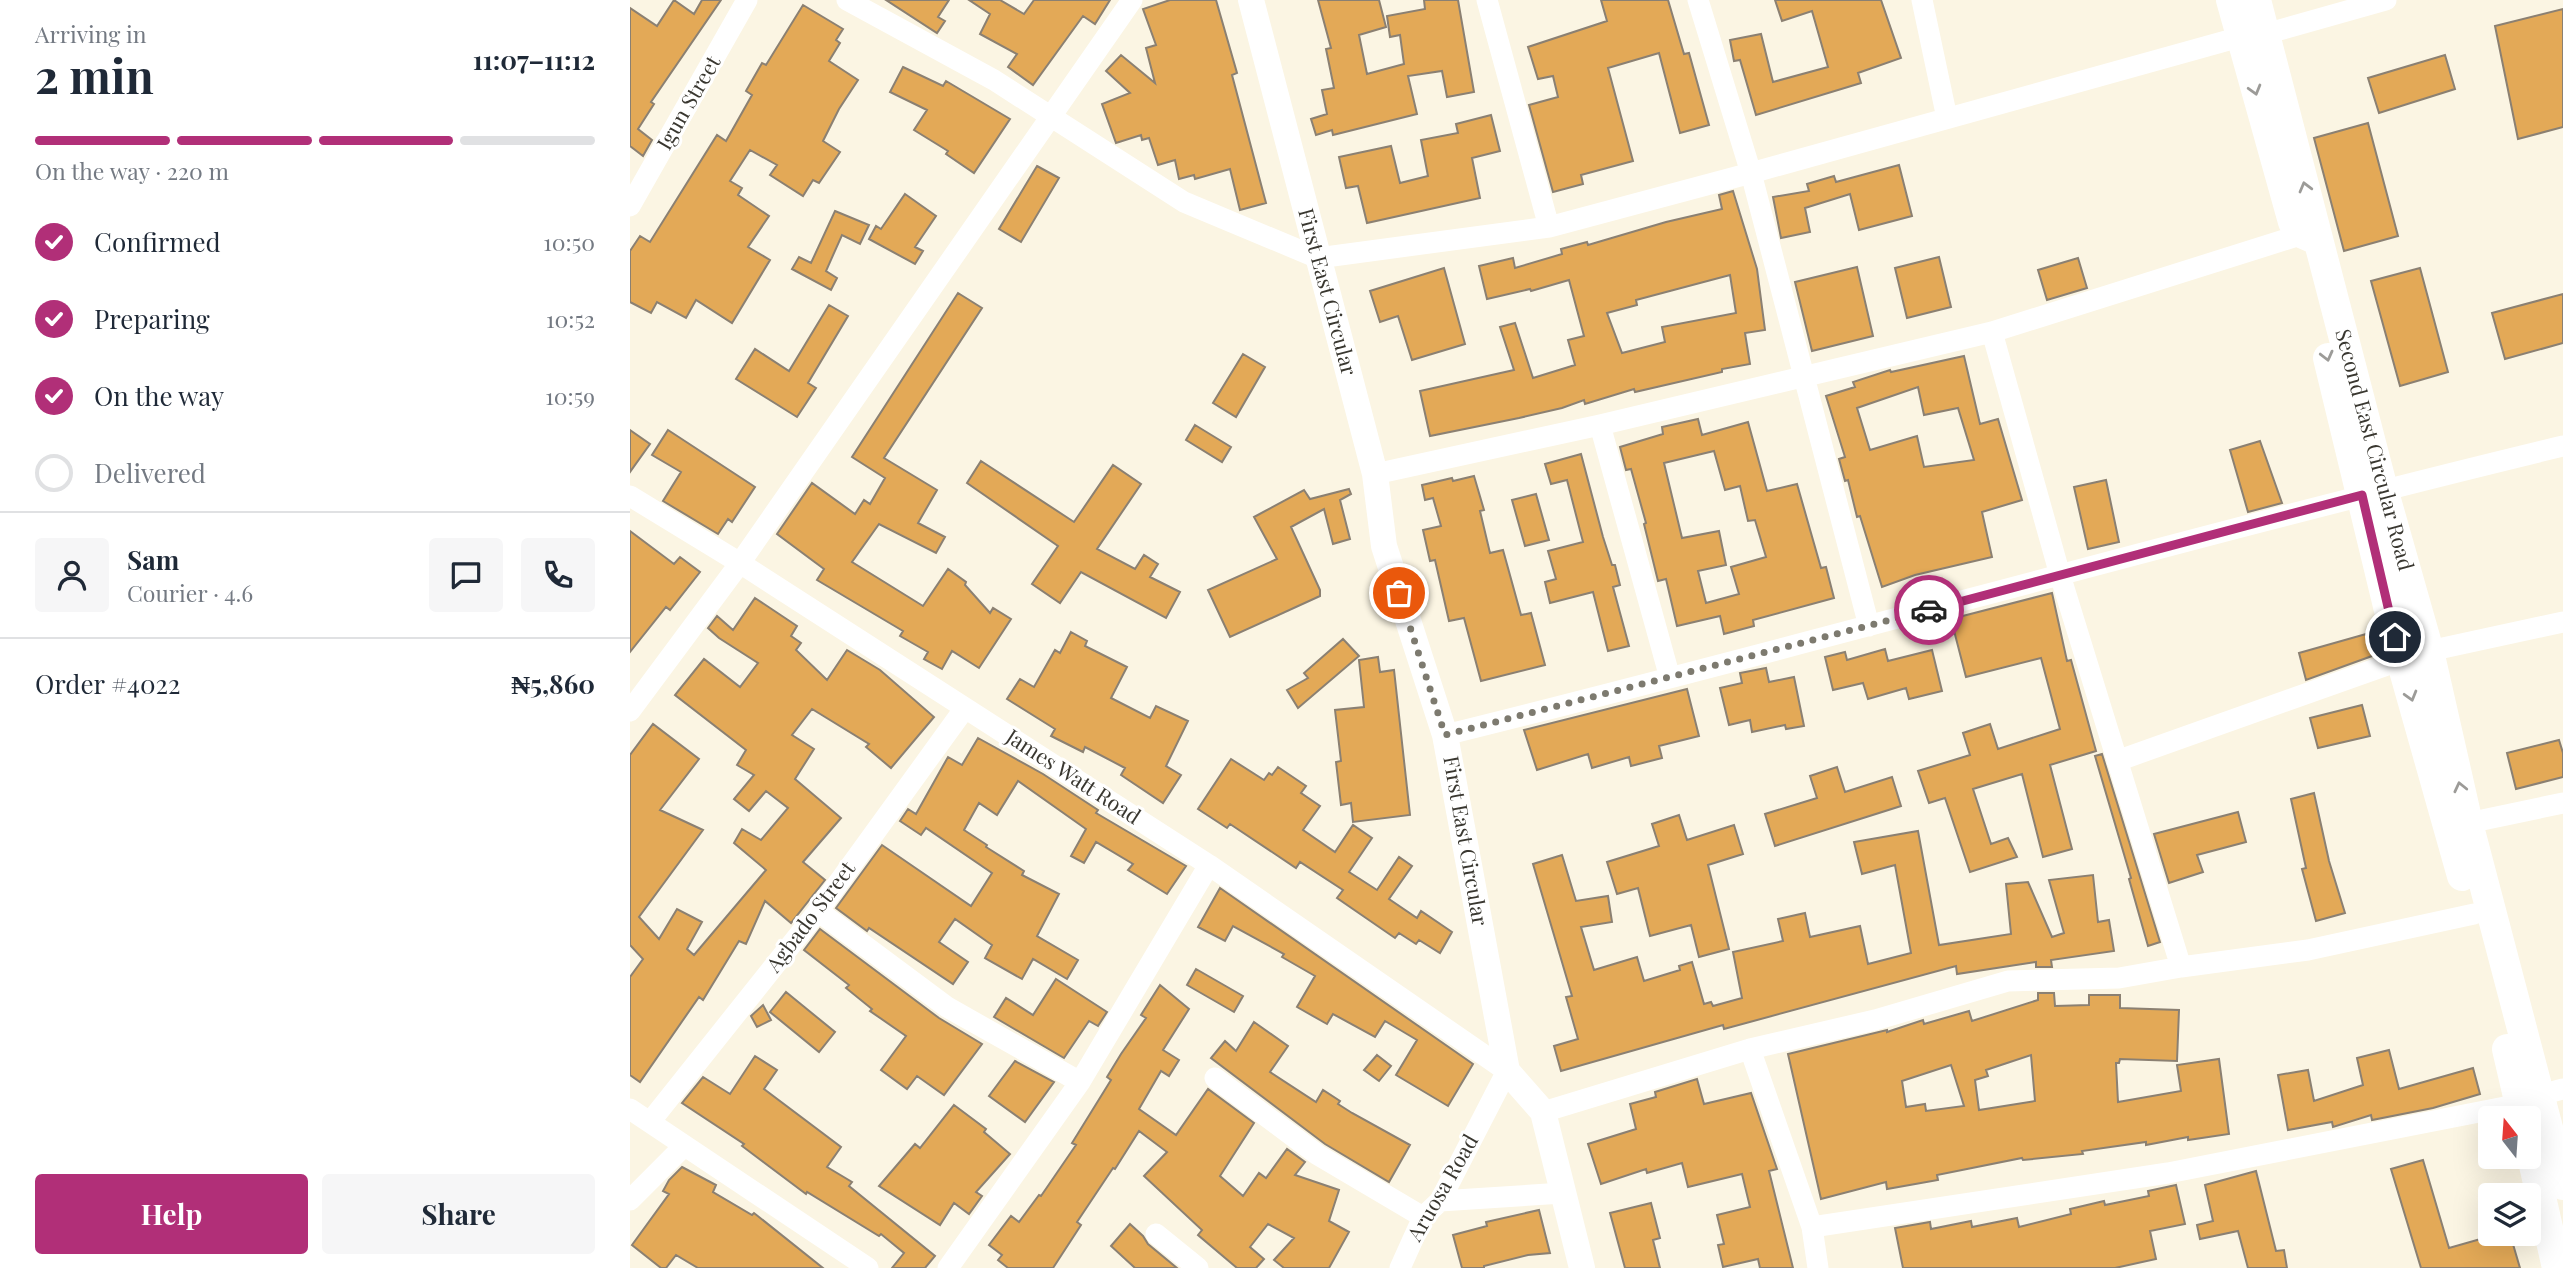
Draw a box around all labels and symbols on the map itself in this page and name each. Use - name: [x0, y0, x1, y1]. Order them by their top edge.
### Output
- street label: Igun Street: [649, 49, 726, 154]
- one-way arrow: [2247, 83, 2261, 95]
- one-way arrow: [2298, 181, 2313, 193]
- street label: First East Circular: [1293, 205, 1365, 379]
- street label: Second East Circular Road: [2330, 326, 2422, 573]
- one-way arrow: [2319, 350, 2333, 362]
- pin: [1369, 563, 1429, 623]
- courier: [1894, 575, 1964, 645]
- pin: [2365, 607, 2425, 667]
- one-way arrow: [2402, 690, 2417, 702]
- street label: James Watt Road: [1001, 721, 1147, 829]
- street label: First East Circular: [1438, 754, 1496, 928]
- one-way arrow: [2454, 781, 2468, 793]
- street label: Agbado Street: [758, 854, 861, 978]
- north arrow: [2478, 1106, 2541, 1169]
- street label: Aruosa Road: [1399, 1129, 1483, 1246]

